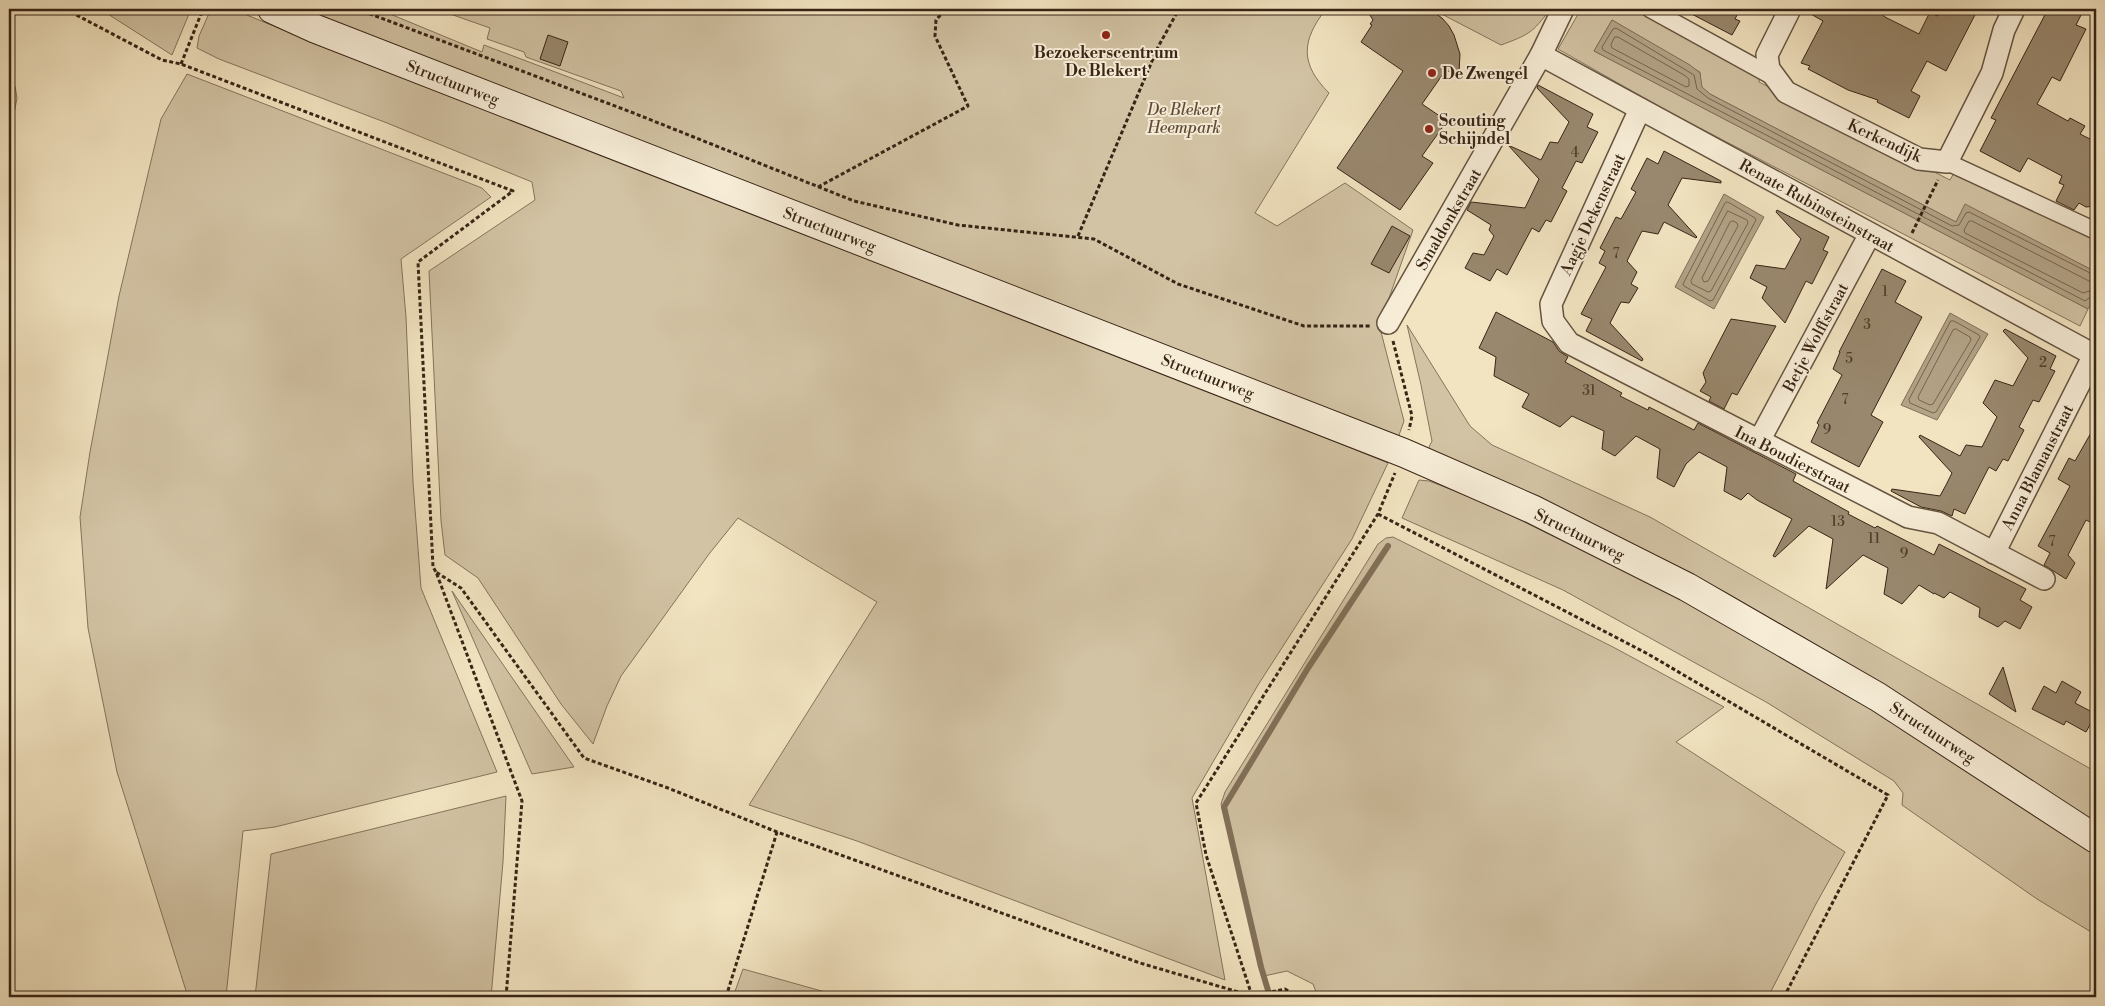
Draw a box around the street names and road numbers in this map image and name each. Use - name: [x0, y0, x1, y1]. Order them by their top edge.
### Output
- street label: Structuurweg: [403, 56, 503, 110]
- street label: Kerkendijk: [1844, 115, 1927, 168]
- street label: Aagje Dekenstraat: [1555, 150, 1630, 279]
- street label: Renate Rubinsteinstraat: [1735, 155, 1898, 257]
- street label: Smaldonkstraat: [1412, 165, 1486, 274]
- street label: Structuurweg: [780, 203, 880, 257]
- street label: Betje Wolffstraat: [1778, 279, 1853, 396]
- street label: Structuurweg: [1158, 350, 1258, 404]
- street label: Anna Blamanstraat: [1997, 401, 2078, 535]
- street label: Ina Boudierstraat: [1731, 422, 1854, 498]
- street label: Structuurweg: [1531, 504, 1629, 566]
- street label: Structuurweg: [1886, 698, 1980, 768]

